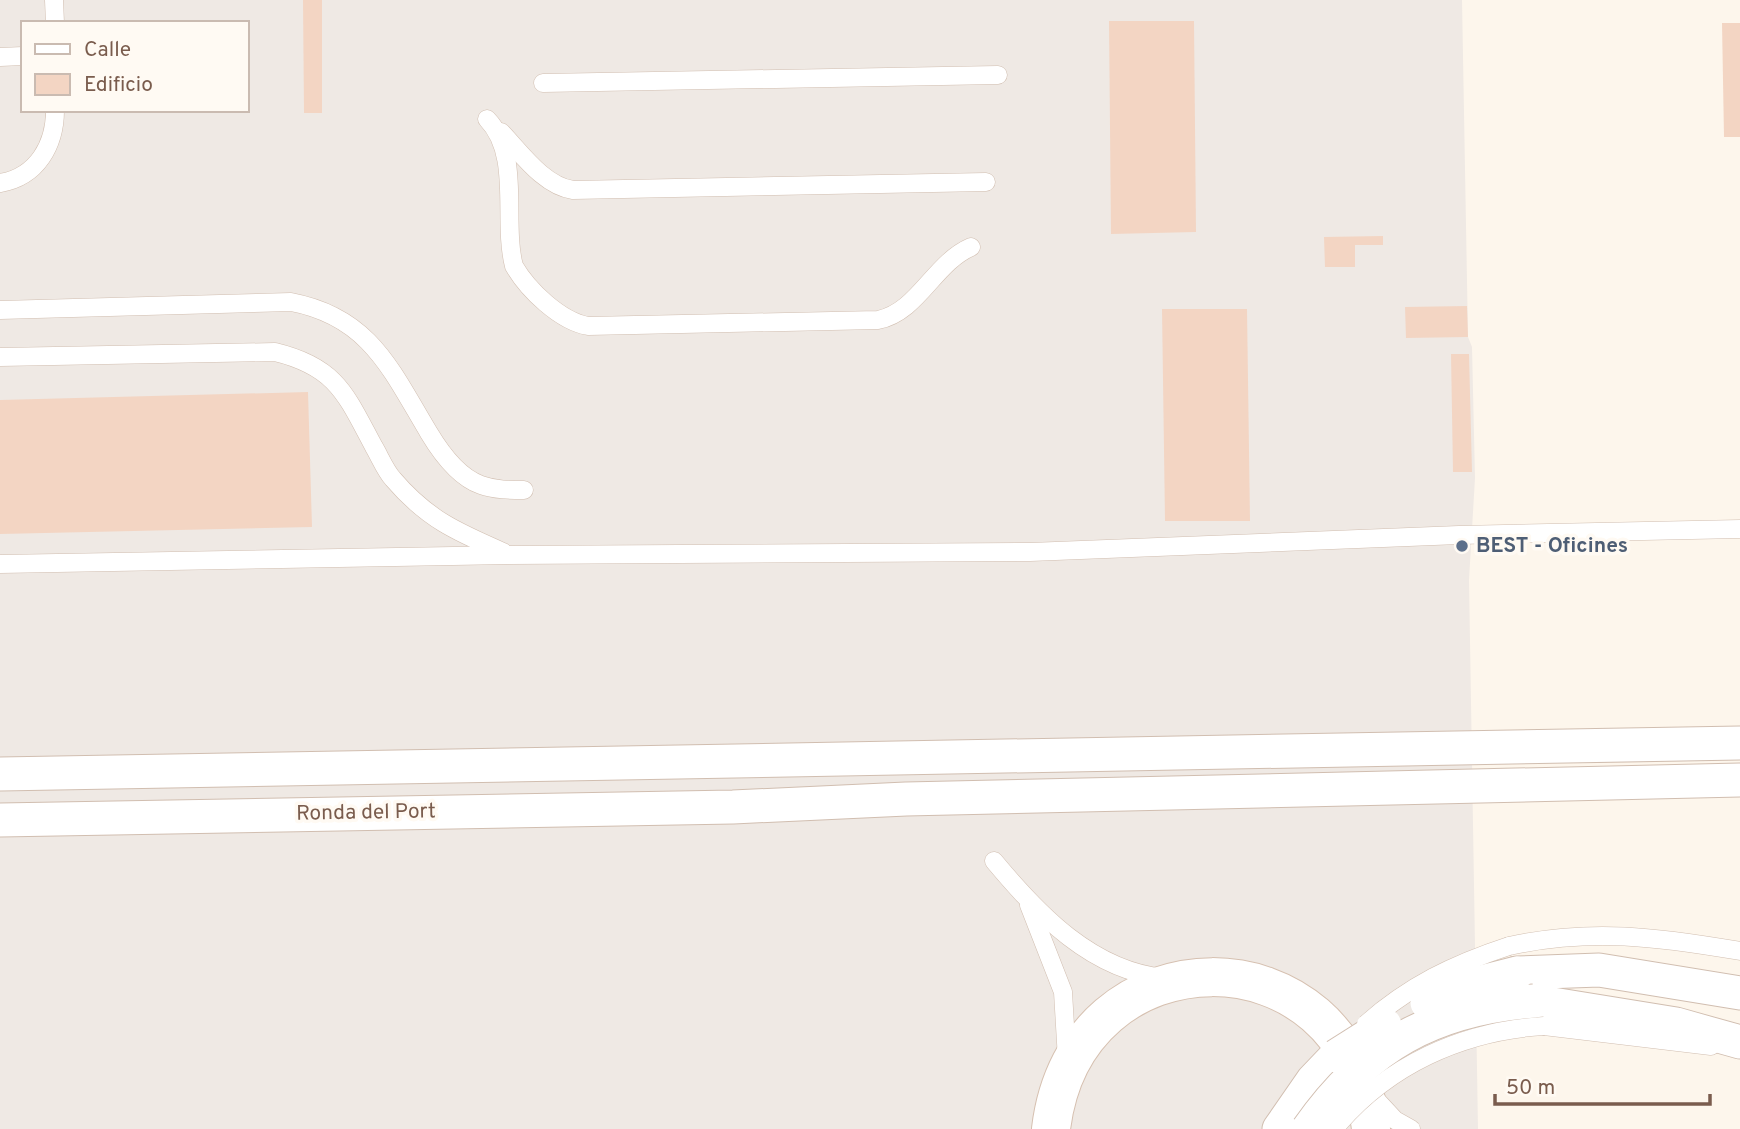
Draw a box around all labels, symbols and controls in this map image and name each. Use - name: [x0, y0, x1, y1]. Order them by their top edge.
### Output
- legend: [21, 21, 248, 112]
- text: Calle: [84, 37, 131, 64]
- text: Edificio: [84, 72, 153, 99]
- place label: BEST - Oficines: [1476, 533, 1628, 560]
- marker: BEST - Oficines: [1454, 538, 1470, 554]
- street label: Ronda del Port: [296, 798, 436, 828]
- scale bar: [1495, 1062, 1710, 1106]
- text: 50 m: [1506, 1075, 1555, 1102]

